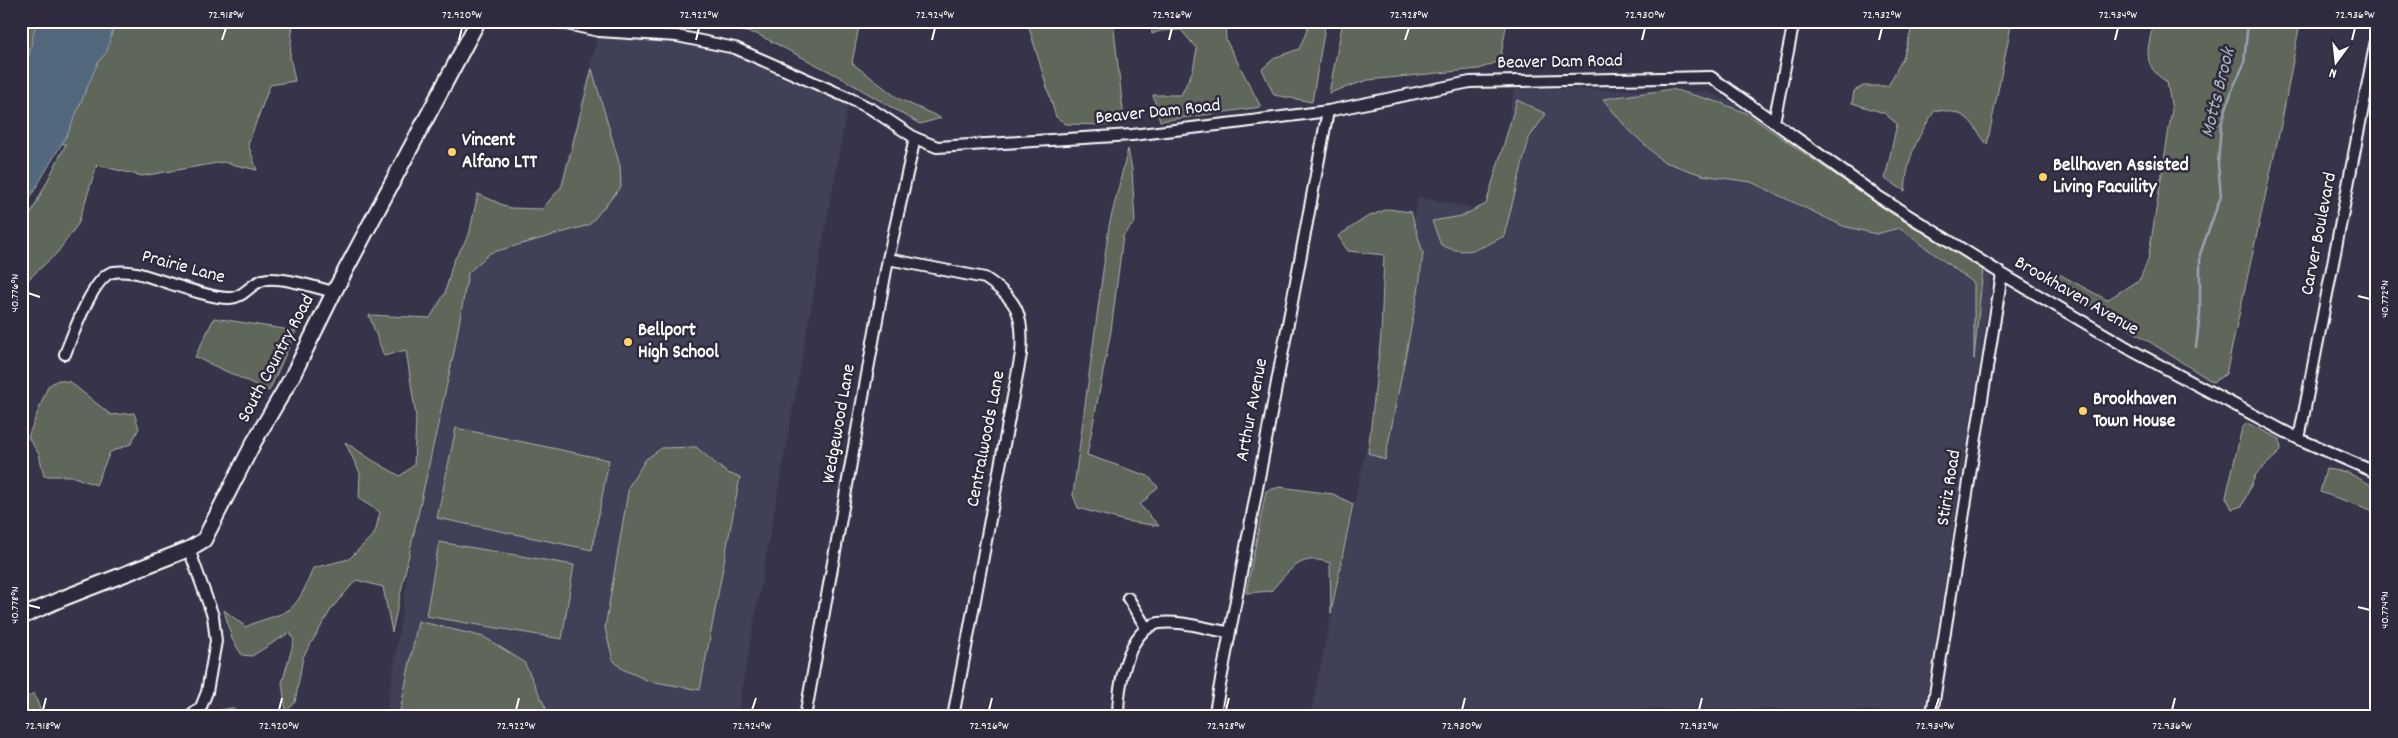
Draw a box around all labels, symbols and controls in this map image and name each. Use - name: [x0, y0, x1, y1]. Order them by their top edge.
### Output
- text: 72.918°W: [208, 7, 244, 24]
- text: 72.920°W: [442, 7, 482, 24]
- text: 72.922°W: [680, 7, 718, 24]
- text: 72.924°W: [916, 7, 954, 24]
- text: 72.926°W: [1152, 7, 1192, 24]
- text: 72.928°W: [1390, 7, 1428, 24]
- text: 72.930°W: [1625, 7, 1665, 24]
- text: 72.932°W: [1863, 7, 1901, 24]
- text: 72.934°W: [2099, 7, 2137, 24]
- text: 72.936°W: [2335, 7, 2375, 24]
- north arrow: [2310, 38, 2360, 88]
- water label: Motts Brook: [2194, 44, 2244, 141]
- street label: Beaver Dam Road: [1497, 48, 1623, 78]
- text: N: [2327, 62, 2339, 83]
- street label: Beaver Dam Road: [1094, 93, 1222, 133]
- place label: Vincent Alfano LTT: [462, 128, 537, 177]
- marker: Vincent Alfano LTT: [446, 146, 458, 158]
- place label: Bellhaven Assisted Living Facuility: [2053, 153, 2189, 202]
- street label: Carver Boulevard: [2295, 170, 2345, 298]
- marker: Bellhaven Assisted Living Facuility: [2037, 171, 2049, 183]
- street label: Prairie Lane: [138, 244, 228, 292]
- street label: Brookhaven Avenue: [2009, 250, 2143, 344]
- text: 40.776°N: [7, 274, 24, 312]
- text: 40.772°N: [2377, 280, 2394, 318]
- street label: South Country Road: [232, 290, 322, 428]
- place label: Bellport High School: [638, 318, 719, 367]
- marker: Bellport High School: [622, 336, 634, 348]
- street label: Arthur Avenue: [1230, 356, 1276, 464]
- street label: Wedgewood Lane: [816, 362, 864, 486]
- street label: Centralwoods Lane: [961, 369, 1013, 509]
- place label: Brookhaven Town House: [2093, 387, 2177, 436]
- marker: Brookhaven Town House: [2077, 405, 2089, 417]
- street label: Stiriz Road: [1931, 448, 1969, 528]
- text: 40.778°N: [7, 586, 24, 624]
- text: 40.774°N: [2377, 591, 2394, 629]
- text: 72.918°W: [25, 718, 61, 735]
- text: 72.920°W: [259, 718, 299, 735]
- text: 72.922°W: [497, 718, 535, 735]
- text: 72.924°W: [733, 718, 771, 735]
- text: 72.926°W: [969, 718, 1009, 735]
- text: 72.928°W: [1207, 718, 1245, 735]
- text: 72.930°W: [1442, 718, 1482, 735]
- text: 72.932°W: [1680, 718, 1718, 735]
- text: 72.934°W: [1916, 718, 1954, 735]
- text: 72.936°W: [2152, 718, 2192, 735]

